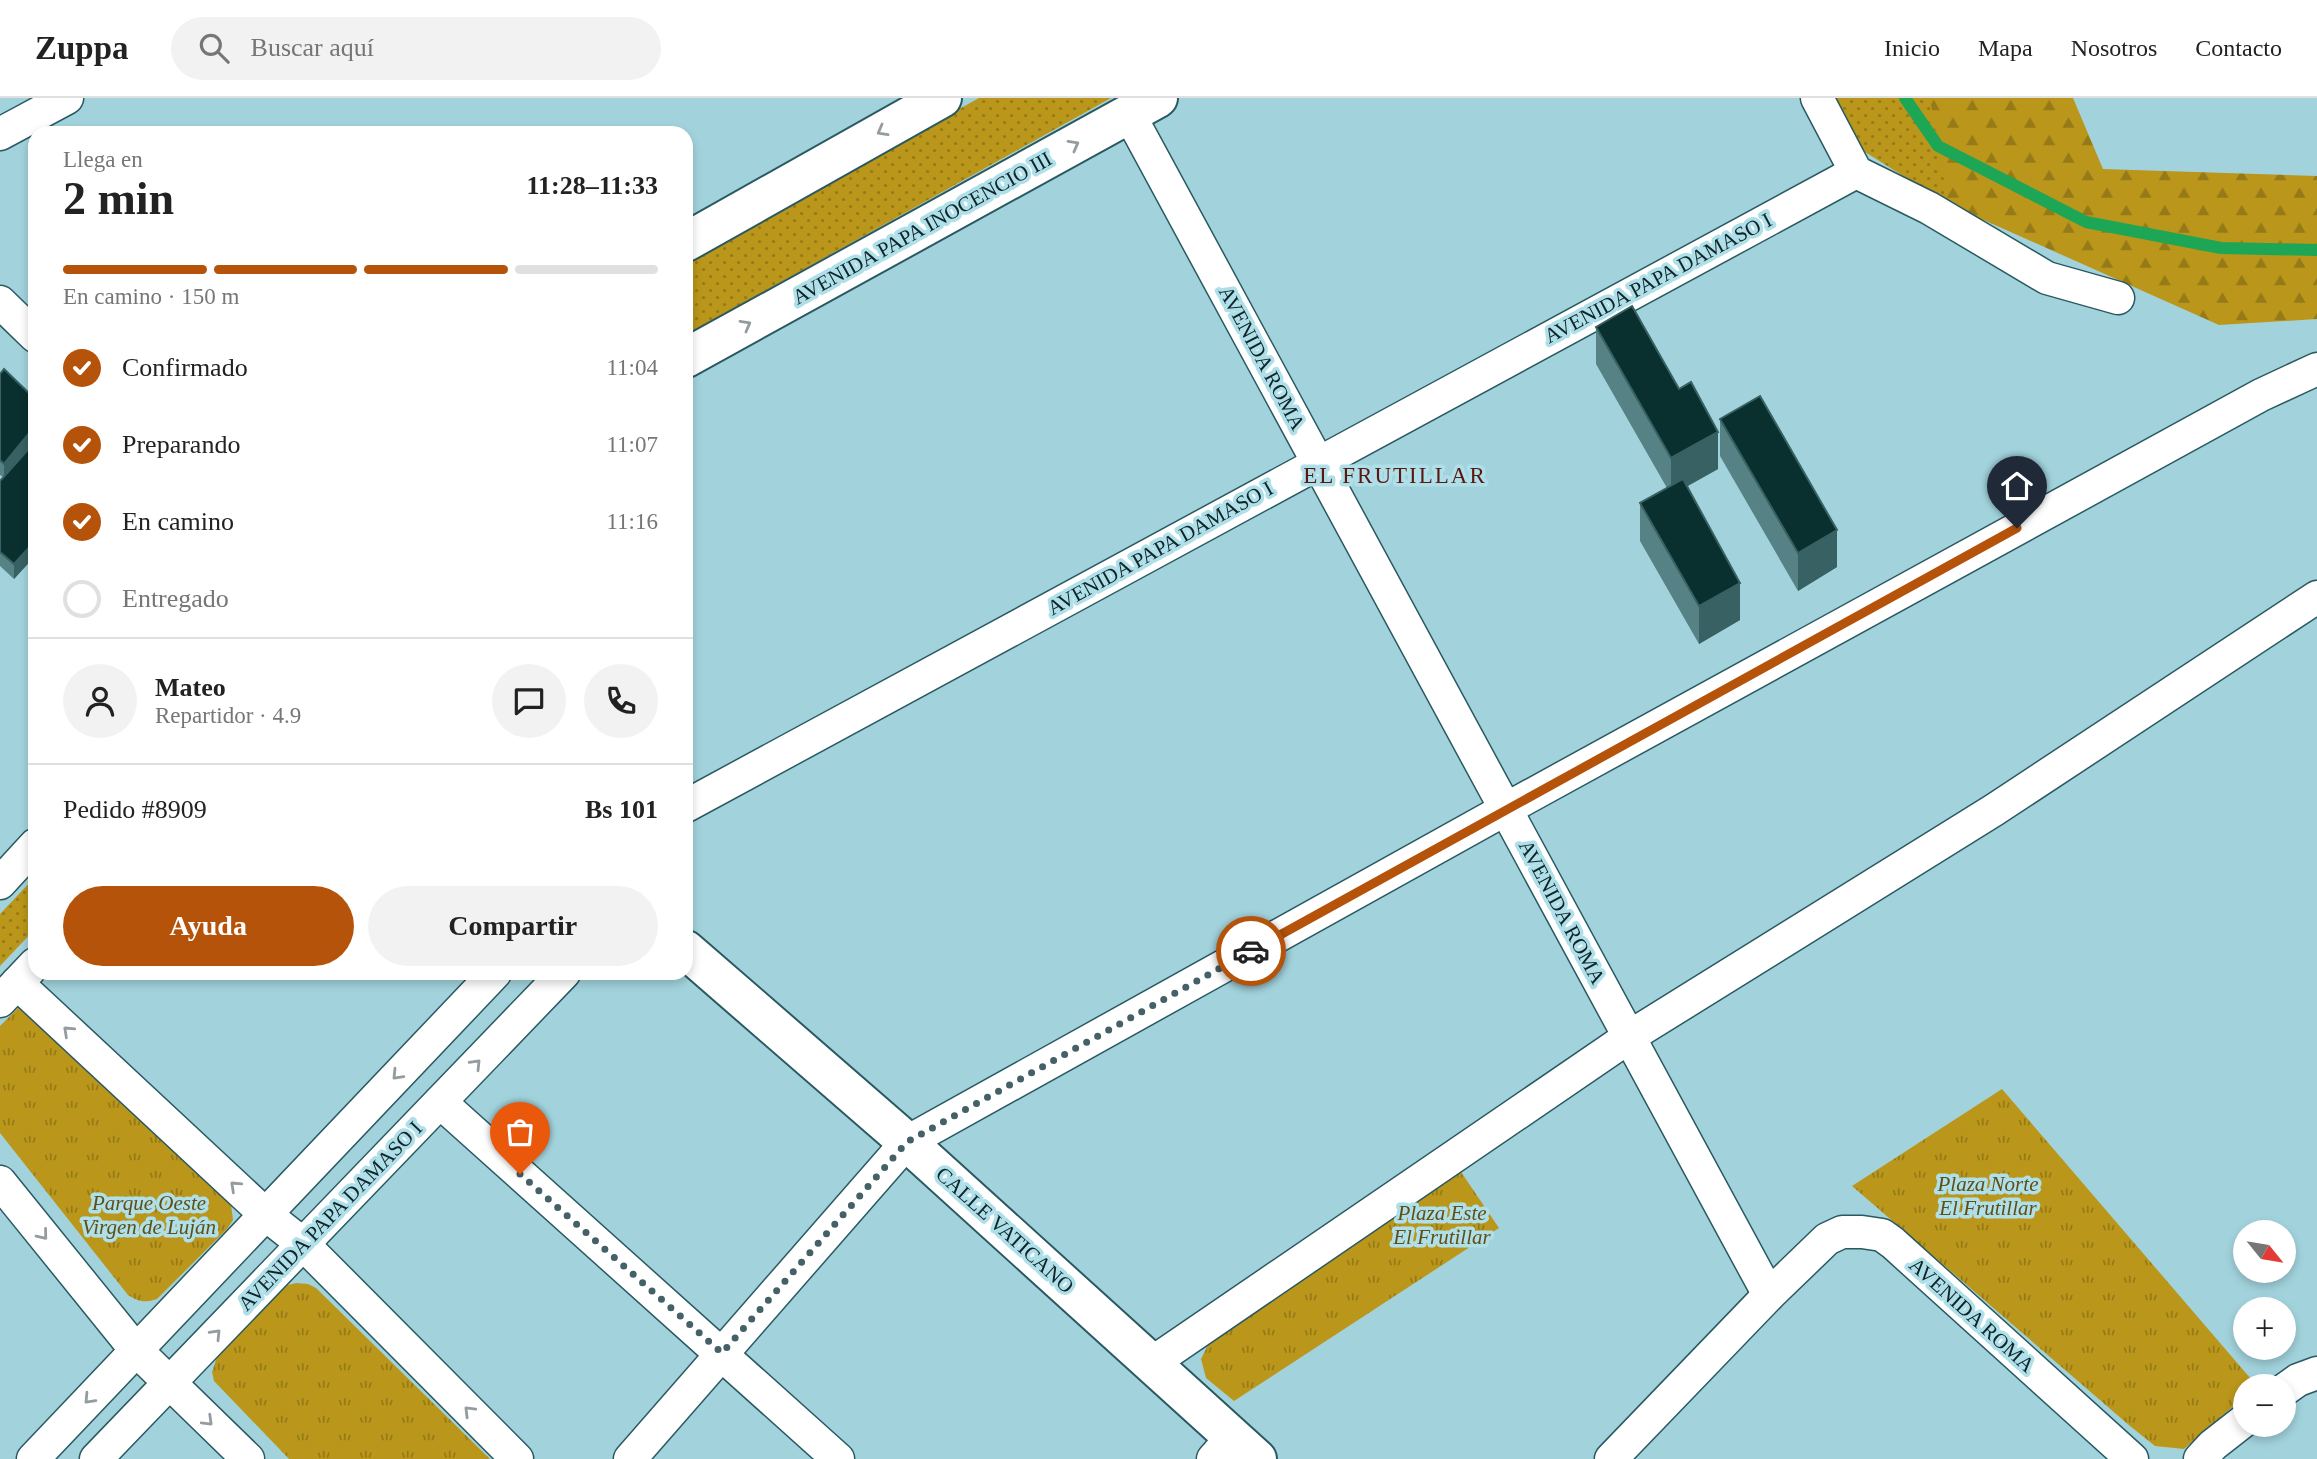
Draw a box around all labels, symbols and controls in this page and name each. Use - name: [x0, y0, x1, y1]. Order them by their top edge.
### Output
- search box: [171, 17, 661, 80]
- icon: search: [195, 29, 233, 67]
- text: Zuppa: [35, 30, 129, 66]
- text: Buscar aquí: [251, 33, 374, 62]
- text: Inicio: [1884, 35, 1940, 61]
- text: Mapa: [1978, 35, 2033, 61]
- text: Nosotros: [2071, 35, 2157, 61]
- text: Contacto: [2195, 35, 2282, 61]
- one-way arrow: [876, 122, 889, 136]
- one-way arrow: [1067, 139, 1079, 153]
- text: Llega en: [63, 147, 143, 172]
- street label: AVENIDA PAPA INOCENCIO III: [788, 147, 1056, 309]
- text: 11:28–11:33: [527, 171, 658, 200]
- text: 2 min: [63, 173, 174, 224]
- street label: AVENIDA PAPA DAMASO I: [1540, 208, 1776, 348]
- street label: AVENIDA ROMA: [1214, 282, 1311, 435]
- text: En camino · 150 m: [63, 284, 239, 309]
- one-way arrow: [739, 320, 751, 333]
- icon: check: [63, 349, 101, 387]
- text: Confirmado: [122, 353, 248, 382]
- text: 11:04: [606, 355, 658, 380]
- icon: check: [63, 426, 101, 464]
- text: Preparando: [122, 430, 240, 459]
- text: 11:07: [606, 432, 658, 457]
- pin: [1987, 456, 2047, 528]
- district label: EL FRUTILLAR: [1303, 463, 1487, 488]
- icon: home: [1998, 467, 2036, 505]
- street label: AVENIDA PAPA DAMASO I: [1043, 476, 1277, 620]
- icon: check: [63, 503, 101, 541]
- text: En camino: [122, 507, 234, 536]
- text: 11:16: [606, 509, 658, 534]
- text: Entregado: [122, 584, 229, 613]
- button: person: [63, 664, 137, 738]
- button: chat: [492, 664, 566, 738]
- button: phone: [584, 664, 658, 738]
- text: Mateo: [155, 673, 226, 702]
- text: Repartidor · 4.9: [155, 703, 301, 728]
- text: Pedido #8909: [63, 795, 207, 824]
- text: Bs 101: [585, 795, 658, 824]
- street label: AVENIDA ROMA: [1514, 836, 1611, 989]
- button: Ayuda: [63, 886, 354, 966]
- button: Compartir: [368, 886, 658, 966]
- courier: [1216, 916, 1286, 986]
- icon: car: [1232, 932, 1270, 970]
- one-way arrow: [63, 1026, 76, 1039]
- one-way arrow: [467, 1060, 480, 1073]
- one-way arrow: [393, 1067, 406, 1080]
- pin: [490, 1102, 550, 1174]
- icon: bag: [501, 1113, 539, 1151]
- street label: AVENIDA PAPA DAMASO I: [233, 1116, 427, 1316]
- street label: CALLE VATICANO: [931, 1162, 1079, 1298]
- park label: Plaza Norte El Frutillar: [1937, 1172, 2038, 1220]
- one-way arrow: [230, 1181, 243, 1194]
- park label: Parque Oeste Virgen de Luján: [82, 1191, 216, 1239]
- park label: Plaza Este El Frutillar: [1392, 1201, 1492, 1249]
- north arrow: [2233, 1220, 2296, 1283]
- map controls: [2233, 1220, 2296, 1437]
- one-way arrow: [35, 1226, 47, 1239]
- street label: AVENIDA ROMA: [1905, 1253, 2040, 1378]
- button: +: [2233, 1297, 2296, 1360]
- one-way arrow: [207, 1329, 220, 1342]
- button: −: [2233, 1374, 2296, 1437]
- one-way arrow: [85, 1391, 97, 1404]
- one-way arrow: [465, 1406, 478, 1419]
- one-way arrow: [200, 1413, 213, 1425]

